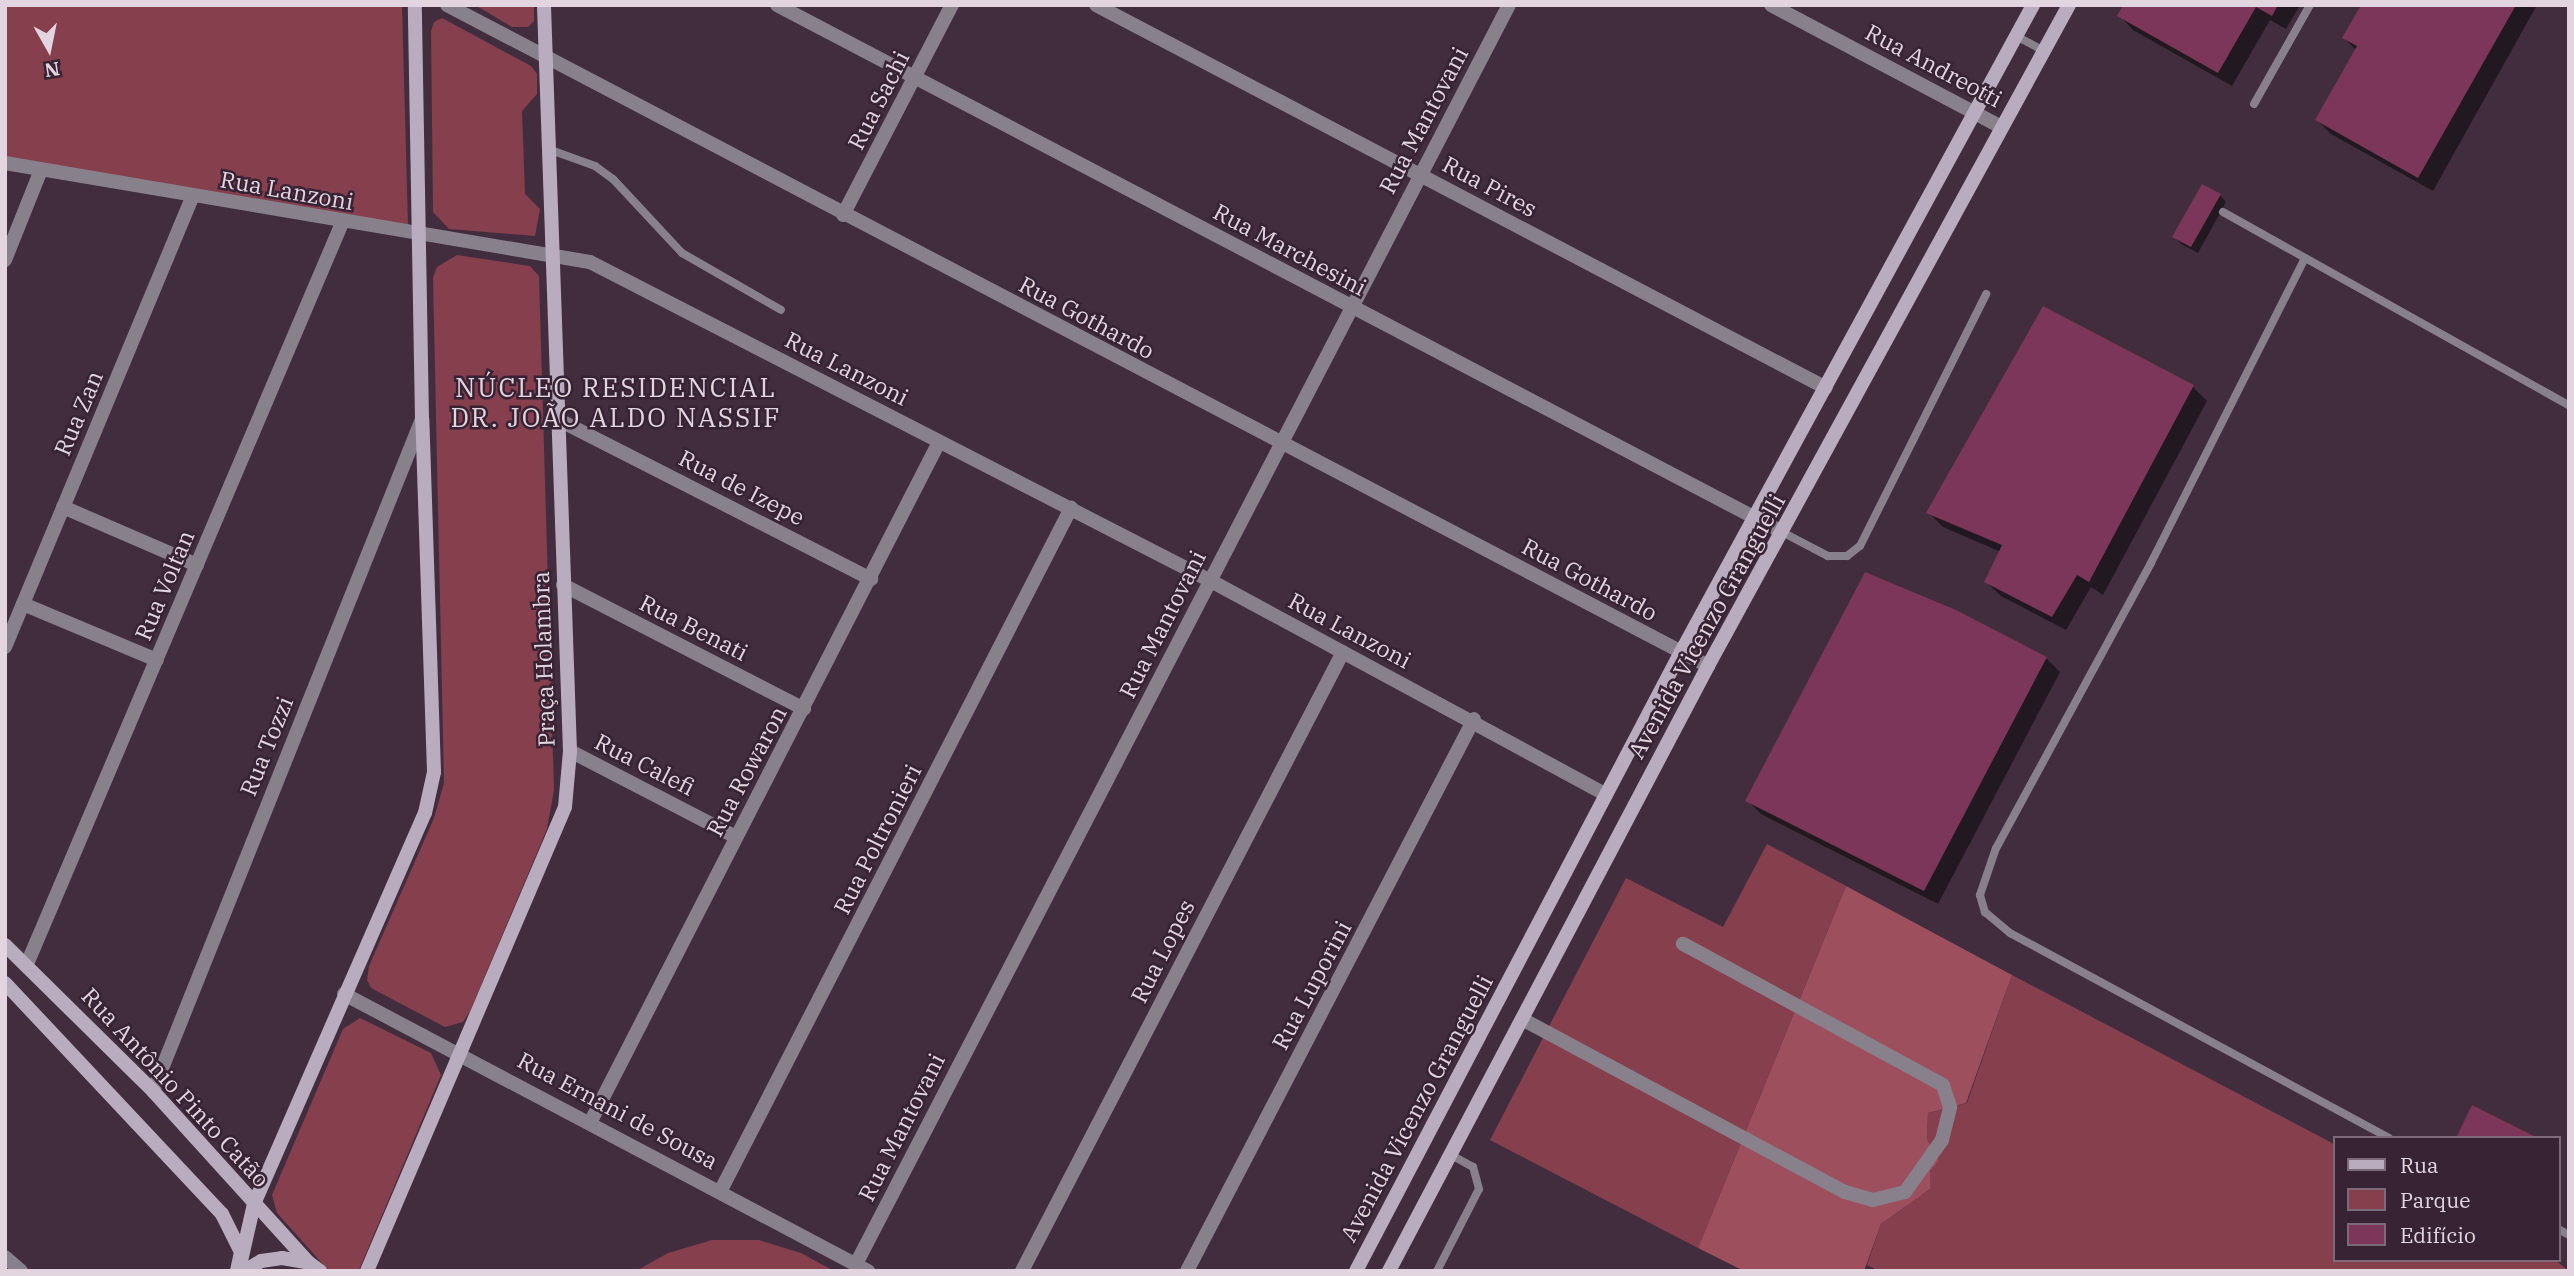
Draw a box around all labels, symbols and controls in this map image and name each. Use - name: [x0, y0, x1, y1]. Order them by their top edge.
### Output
- north arrow: [14, 14, 84, 84]
- street label: Rua Andreotti: [1861, 17, 2007, 113]
- street label: Rua Mantovani: [1373, 42, 1473, 198]
- street label: Rua Sachi: [841, 46, 915, 154]
- text: N: [43, 57, 62, 83]
- street label: Rua Pires: [1438, 150, 1542, 222]
- street label: Rua Lanzoni: [218, 165, 356, 215]
- street label: Rua Marchesini: [1209, 197, 1371, 301]
- street label: Rua Gothardo: [1015, 270, 1159, 364]
- street label: Rua Lanzoni: [781, 325, 913, 411]
- street label: Rua Zan: [48, 366, 108, 460]
- district label: NÚCLEO RESIDENCIAL DR. JOÃO ALDO NASSIF: [453, 372, 779, 434]
- street label: Rua de Izepe: [674, 443, 810, 531]
- street label: Avenida Vicenzo Granguelli: [1622, 489, 1790, 763]
- street label: Rua Voltan: [128, 526, 200, 644]
- street label: Rua Gothardo: [1518, 532, 1662, 626]
- street label: Rua Mantovani: [1113, 546, 1211, 702]
- street label: Praça Holambra: [526, 571, 560, 747]
- street label: Rua Lanzoni: [1284, 586, 1416, 674]
- street label: Rua Benati: [635, 588, 753, 666]
- street label: Rua Tozzi: [234, 692, 298, 800]
- street label: Rua Rowaron: [700, 701, 792, 841]
- street label: Rua Calefi: [590, 727, 700, 801]
- street label: Rua Poltronieri: [827, 760, 927, 918]
- street label: Rua Lopes: [1124, 895, 1200, 1007]
- street label: Rua Luporini: [1266, 916, 1356, 1054]
- street label: Avenida Vicenzo Granguelli: [1334, 970, 1498, 1246]
- street label: Rua Antônio Pinto Catão: [76, 982, 276, 1192]
- street label: Rua Ernani de Sousa: [513, 1045, 723, 1175]
- street label: Rua Mantovani: [852, 1049, 950, 1205]
- legend: [2332, 1136, 2560, 1262]
- text: Rua: [2400, 1151, 2438, 1179]
- text: Parque: [2400, 1186, 2470, 1214]
- text: Edifício: [2400, 1221, 2476, 1249]

